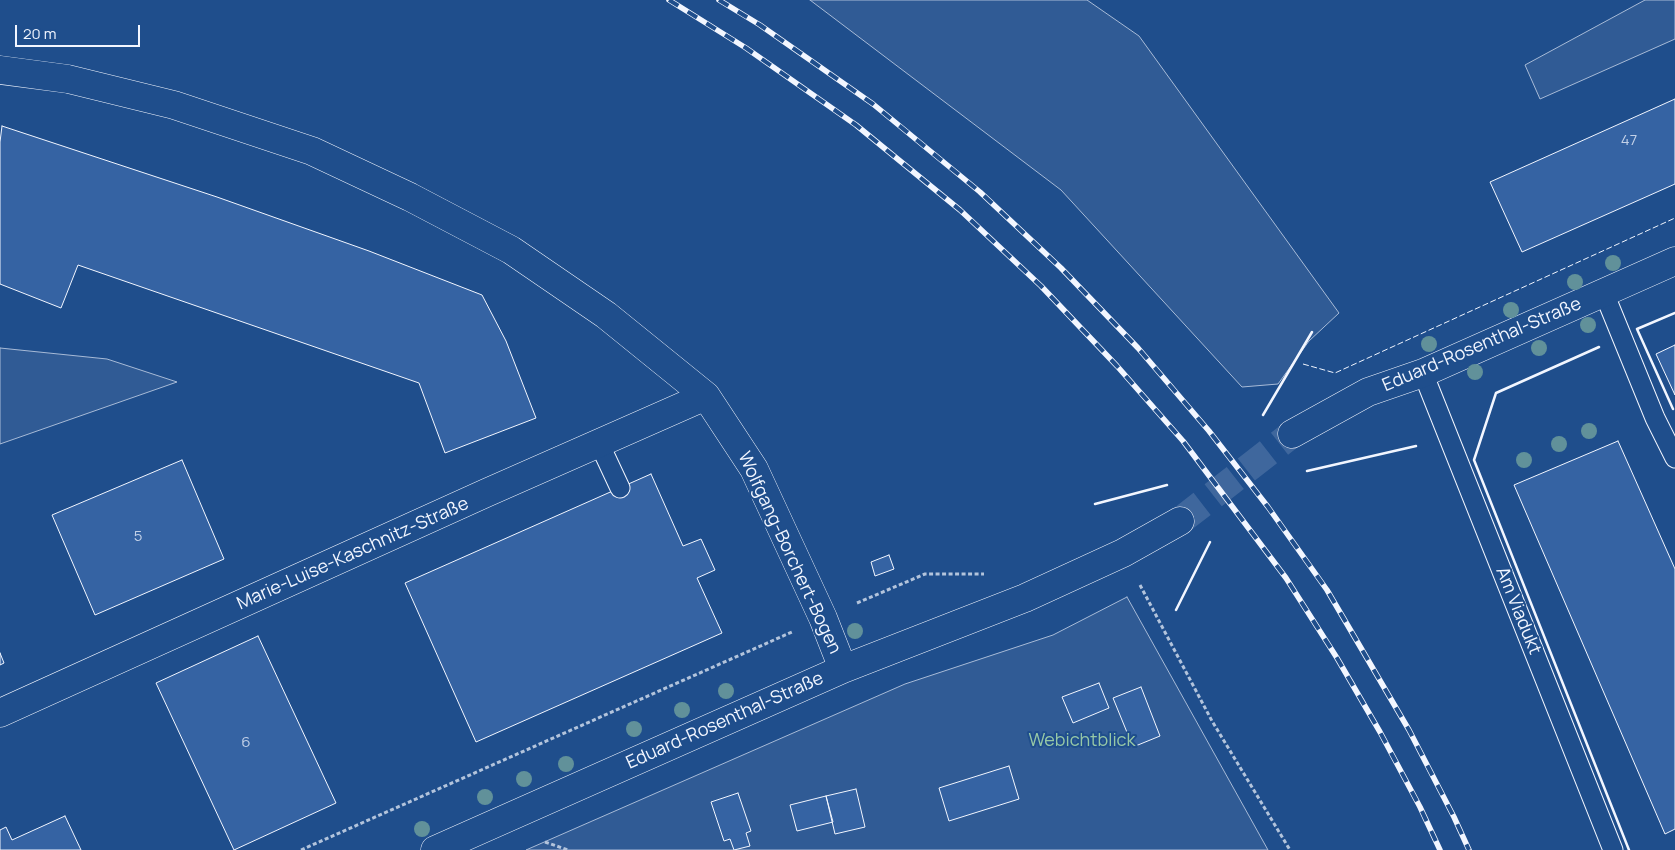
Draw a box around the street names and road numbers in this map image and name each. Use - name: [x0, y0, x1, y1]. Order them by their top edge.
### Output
- street label: Eduard-Rosenthal-Straße: [1379, 293, 1585, 397]
- street label: Wolfgang-Borchert-Bogen: [733, 449, 845, 657]
- street label: Marie-Luise-Kaschnitz-Straße: [234, 493, 472, 615]
- street label: Am Viadukt: [1491, 564, 1545, 658]
- street label: Eduard-Rosenthal-Straße: [623, 668, 827, 774]

